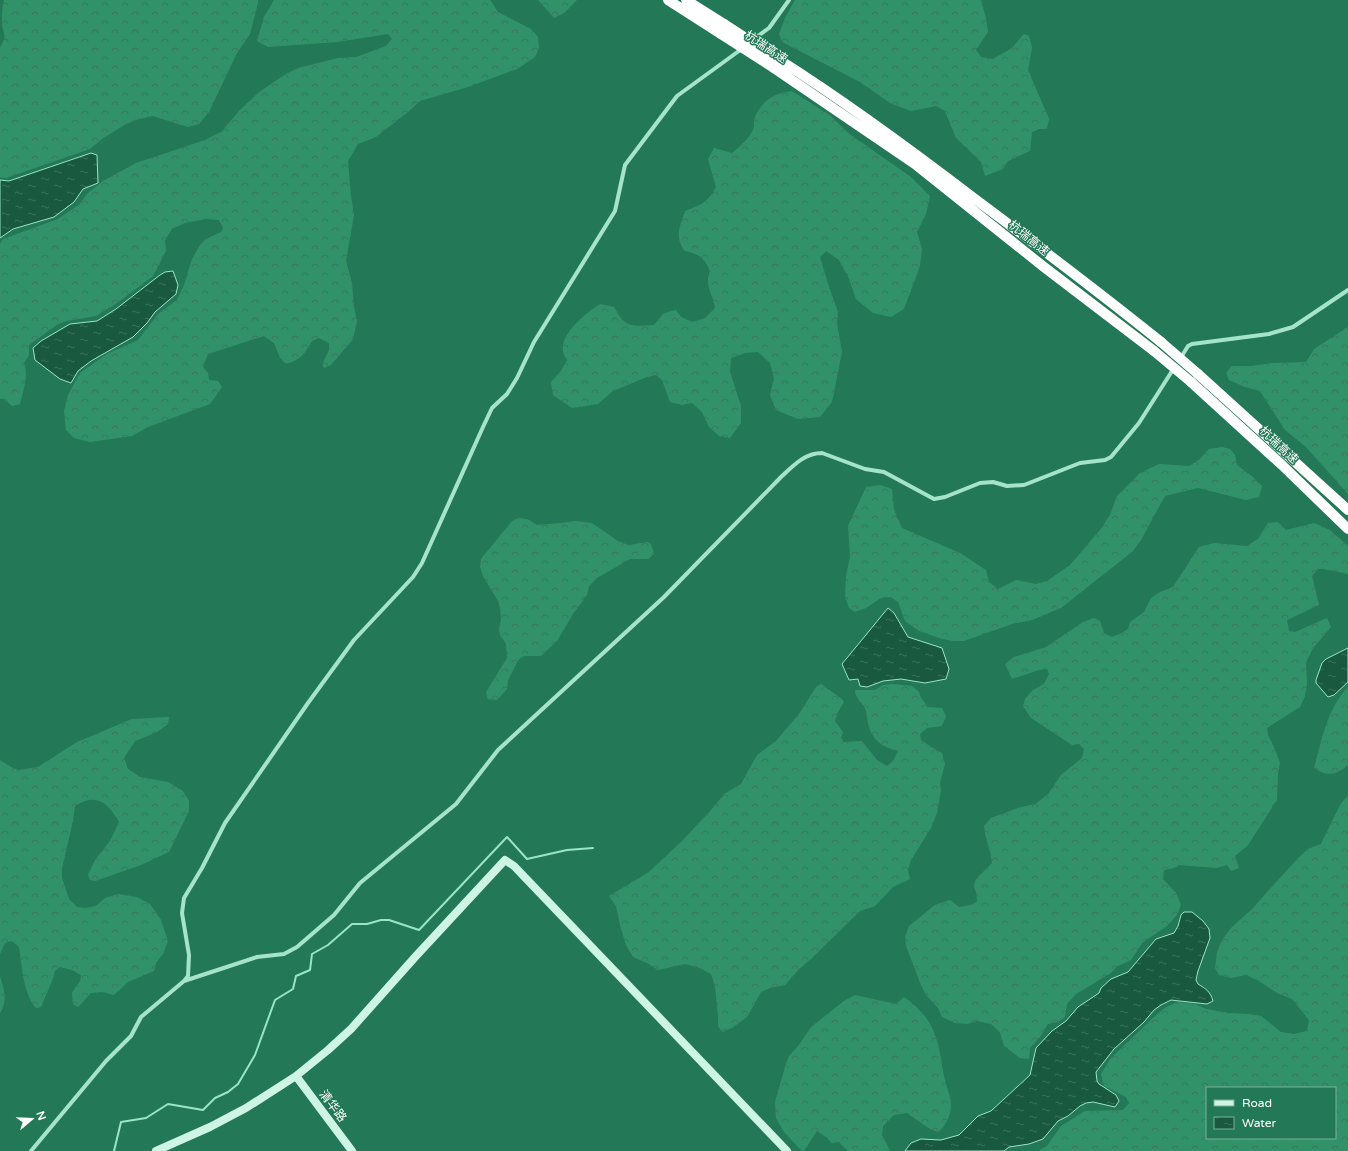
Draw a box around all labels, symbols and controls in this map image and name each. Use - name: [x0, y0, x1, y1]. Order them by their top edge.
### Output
- street label: 杭瑞高速: [742, 28, 790, 66]
- street label: 杭瑞高速: [1006, 217, 1052, 259]
- street label: 杭瑞高速: [1257, 424, 1301, 466]
- street label: 清华路: [317, 1087, 349, 1125]
- legend: [1206, 1087, 1336, 1139]
- text: Road: [1242, 1096, 1272, 1110]
- north arrow: [12, 1099, 52, 1139]
- text: N: [33, 1110, 49, 1122]
- text: Water: [1242, 1116, 1277, 1130]

